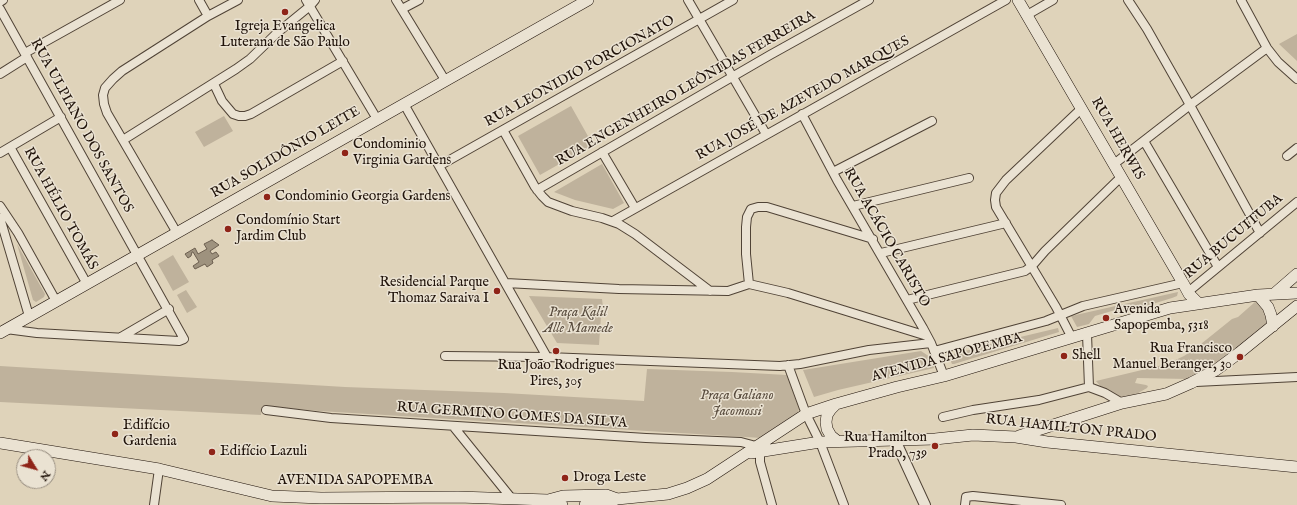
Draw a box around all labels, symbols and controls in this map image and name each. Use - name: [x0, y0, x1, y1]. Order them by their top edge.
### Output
- marker: Igreja Evangelica Luterana de São Paulo: [280, 7, 290, 17]
- street label: RUA ENGENHEIRO LEÔNIDAS FERREIRA: [553, 8, 819, 170]
- street label: RUA LEONIDIO PORCIONATO: [482, 13, 678, 131]
- place label: Igreja Evangelica Luterana de São Paulo: [220, 19, 350, 52]
- street label: RUA JOSÉ DE AZEVEDO MARQUES: [693, 33, 913, 165]
- street label: RUA ULPIANO DOS SANTOS: [26, 36, 136, 216]
- street label: RUA HERWIS: [1087, 95, 1147, 183]
- street label: RUA SOLIDÔNIO LEITE: [208, 103, 364, 203]
- place label: Condominio Virginia Gardens: [353, 137, 451, 170]
- street label: RUA HÉLIO TOMÁS: [19, 145, 101, 273]
- marker: Condominio Virginia Gardens: [340, 148, 350, 158]
- street label: RUA ACÁCIO CARISTO: [839, 165, 933, 311]
- place label: Condominio Georgia Gardens: [275, 189, 451, 205]
- street label: RUA BUCUITUBA: [1181, 191, 1287, 283]
- marker: Condominio Georgia Gardens: [262, 192, 272, 202]
- place label: Condomínio Start Jardim Club: [236, 213, 340, 246]
- marker: Condomínio Start Jardim Club: [223, 224, 233, 234]
- place label: Residencial Parque Thomaz Saraiva I: [380, 275, 489, 308]
- marker: Residencial Parque Thomaz Saraiva I: [492, 286, 502, 296]
- place label: Avenida Sapopemba, 5318: [1114, 302, 1209, 334]
- park label: Praça Kalil Alle Mamede: [543, 305, 613, 338]
- marker: Avenida Sapopemba, 5318: [1101, 313, 1111, 323]
- street label: AVENIDA SAPOPEMBA: [870, 330, 1024, 386]
- place label: Rua Francisco Manuel Beranger, 30: [1113, 341, 1232, 374]
- marker: Rua João Rodrigues Pires, 305: [551, 346, 561, 356]
- place label: Shell: [1072, 348, 1101, 364]
- marker: Shell: [1059, 351, 1069, 361]
- marker: Rua Francisco Manuel Beranger, 30: [1235, 352, 1245, 362]
- place label: Rua João Rodrigues Pires, 305: [497, 358, 615, 390]
- park label: Praça Galiano Jacomossi: [700, 388, 774, 420]
- street label: RUA GERMINO GOMES DA SILVA: [396, 400, 628, 432]
- street label: RUA HAMILTON PRADO: [985, 412, 1157, 446]
- place label: Edifício Gardenia: [123, 418, 176, 450]
- marker: Edifício Gardenia: [110, 429, 120, 439]
- place label: Rua Hamilton Prado, 739: [844, 430, 927, 462]
- marker: Rua Hamilton Prado, 739: [930, 441, 940, 451]
- place label: Edifício Lazuli: [220, 444, 307, 460]
- marker: Edifício Lazuli: [207, 447, 217, 457]
- north arrow: [16, 449, 56, 489]
- text: N: [36, 468, 53, 484]
- place label: Droga Leste: [573, 470, 646, 486]
- street label: AVENIDA SAPOPEMBA: [277, 473, 433, 489]
- marker: Droga Leste: [560, 473, 570, 483]

